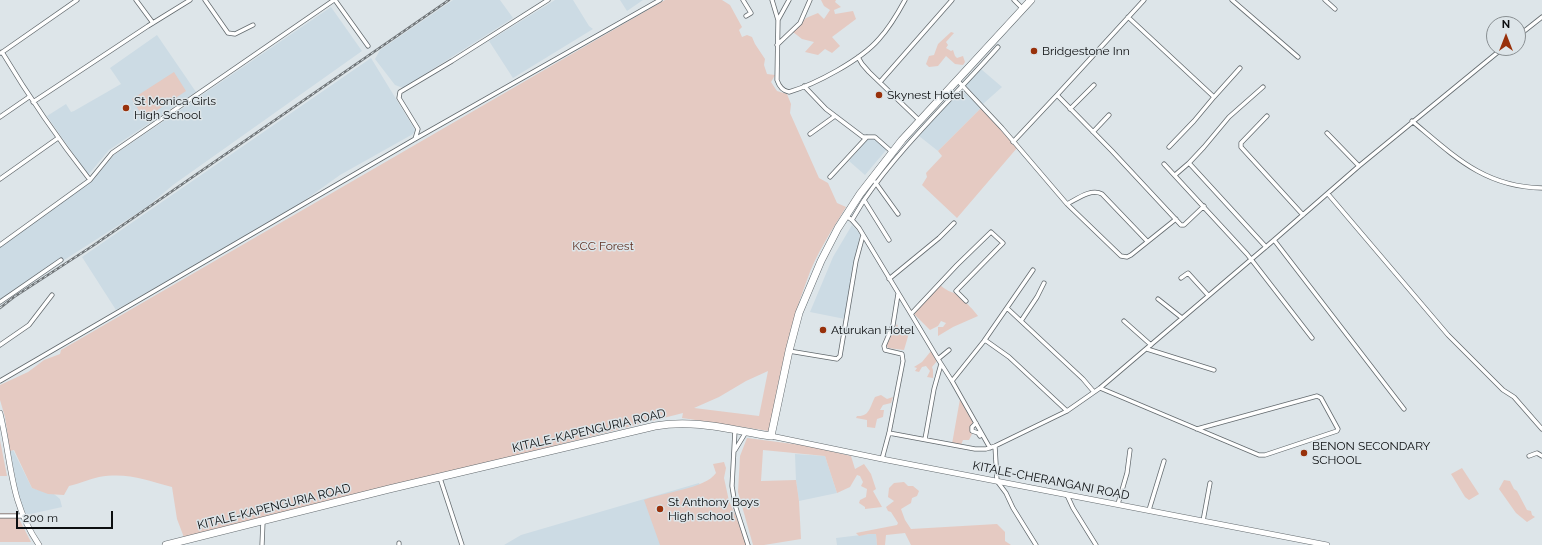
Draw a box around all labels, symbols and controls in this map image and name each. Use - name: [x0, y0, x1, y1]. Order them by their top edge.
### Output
- north arrow: [1486, 16, 1526, 56]
- text: N: [1502, 18, 1510, 31]
- place label: Bridgestone Inn: [1042, 44, 1130, 58]
- marker: Bridgestone Inn: [1029, 46, 1039, 56]
- place label: Skynest Hotel: [887, 88, 964, 102]
- marker: Skynest Hotel: [874, 90, 884, 100]
- place label: St Monica Girls High School: [134, 94, 216, 122]
- marker: St Monica Girls High School: [121, 103, 131, 113]
- park label: KCC Forest: [572, 239, 634, 253]
- place label: Aturukan Hotel: [831, 323, 914, 337]
- marker: Aturukan Hotel: [818, 325, 828, 335]
- street label: KITALE-KAPENGURIA ROAD: [511, 406, 667, 456]
- place label: BENON SECONDARY SCHOOL: [1312, 439, 1430, 467]
- marker: BENON SECONDARY SCHOOL: [1299, 448, 1309, 458]
- street label: KITALE-CHERANGANI ROAD: [971, 459, 1131, 503]
- street label: KITALE-KAPENGURIA ROAD: [196, 481, 352, 533]
- place label: St Anthony Boys High school: [668, 495, 759, 523]
- scale bar: [18, 503, 115, 529]
- marker: St Anthony Boys High school: [655, 504, 665, 514]
- text: 200 m: [23, 511, 58, 525]

